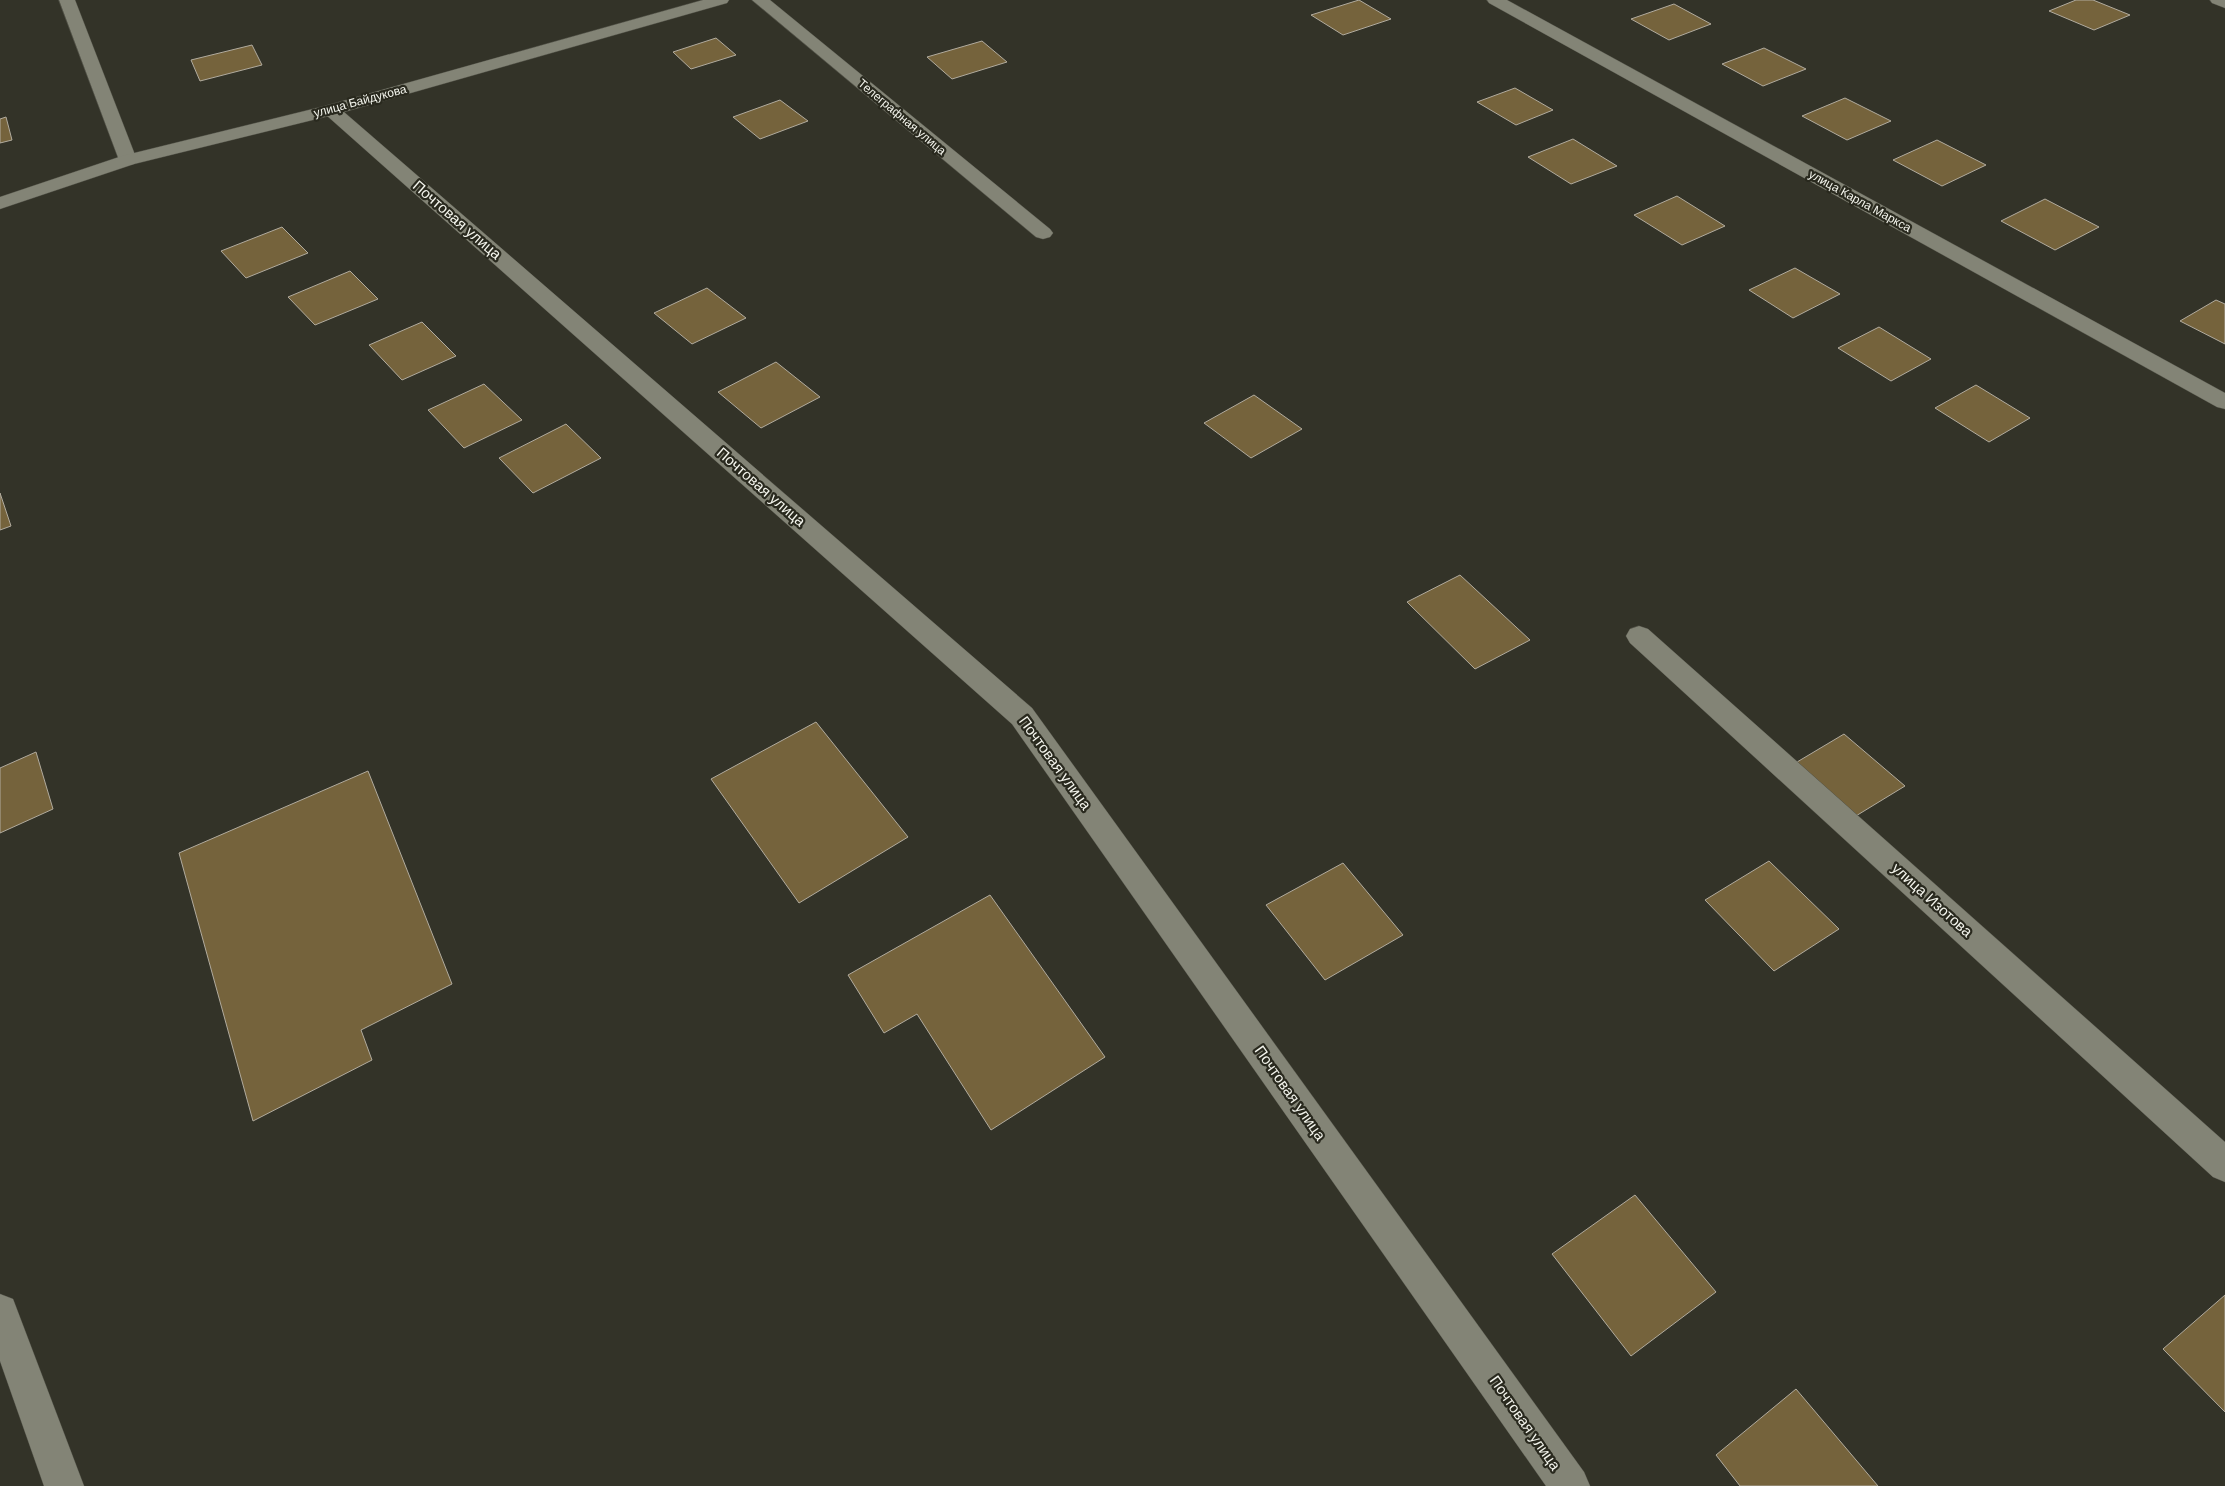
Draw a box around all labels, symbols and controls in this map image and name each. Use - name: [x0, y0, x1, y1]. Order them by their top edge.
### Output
- street label: Телеграфная улица: [855, 76, 949, 158]
- street label: улица Байдукова: [312, 82, 408, 120]
- street label: улица Карла Маркса: [1806, 167, 1914, 235]
- street label: Почтовая улица: [410, 177, 505, 263]
- street label: Почтовая улица: [714, 444, 809, 530]
- street label: Почтовая улица: [1016, 713, 1095, 813]
- street label: улица Изотова: [1889, 859, 1976, 941]
- street label: Почтовая улица: [1252, 1042, 1330, 1144]
- street label: Почтовая улица: [1487, 1372, 1565, 1474]

